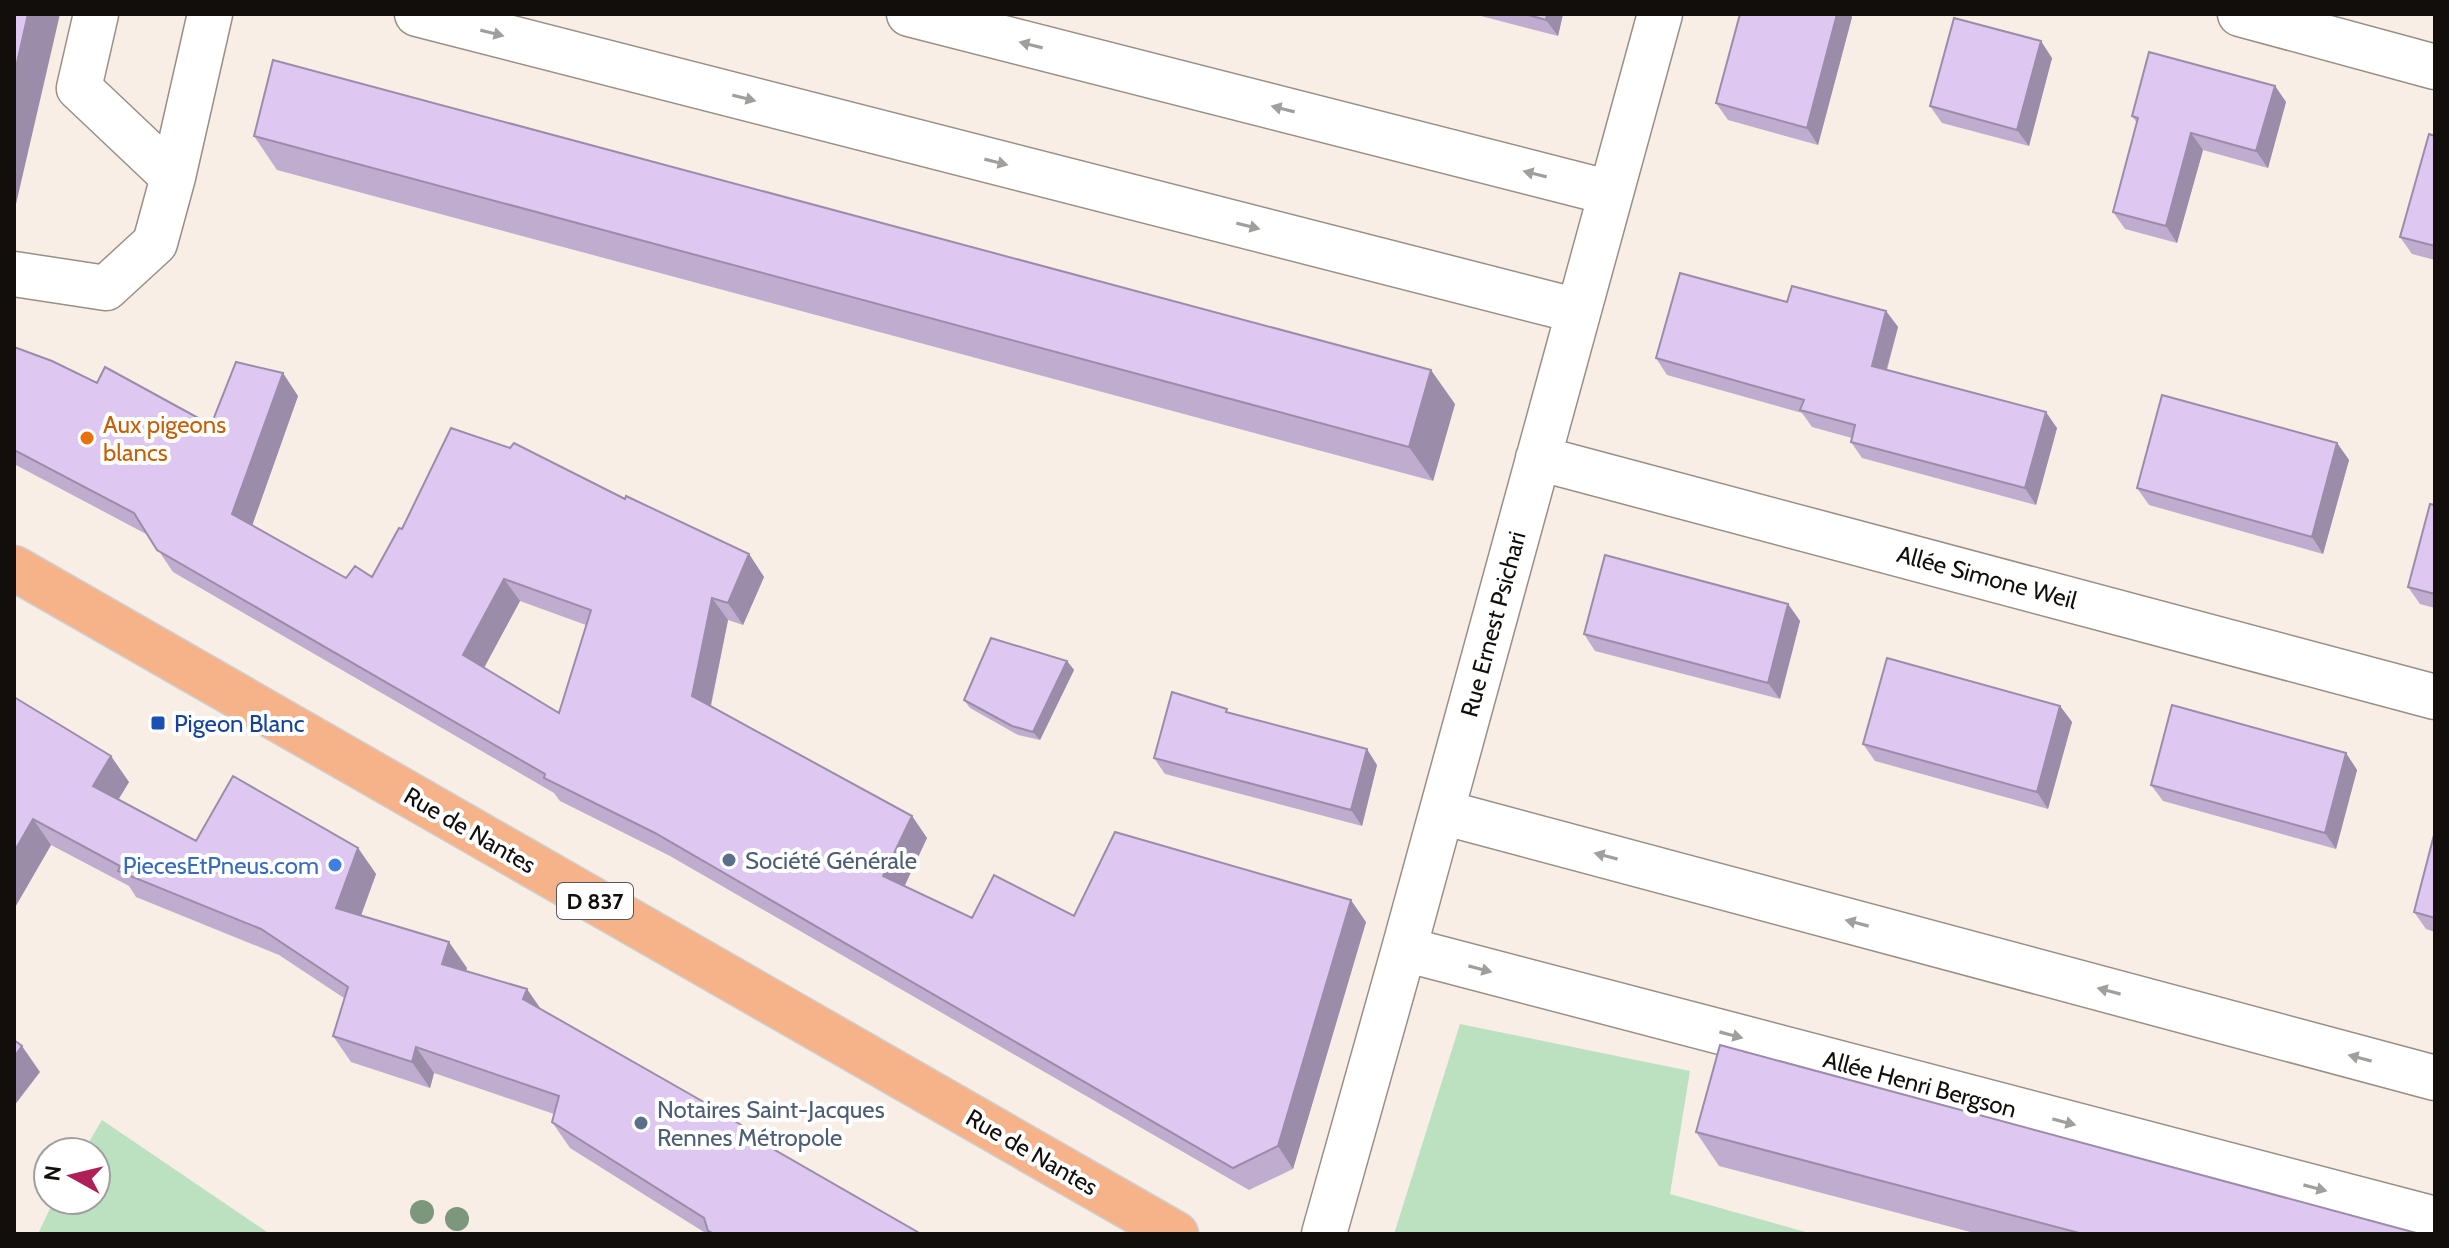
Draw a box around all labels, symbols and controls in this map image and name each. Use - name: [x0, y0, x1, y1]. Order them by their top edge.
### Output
- one-way arrow: [480, 28, 505, 40]
- one-way arrow: [1019, 39, 1044, 51]
- one-way arrow: [732, 92, 757, 104]
- one-way arrow: [1271, 103, 1296, 115]
- one-way arrow: [984, 156, 1009, 168]
- one-way arrow: [1523, 167, 1548, 179]
- one-way arrow: [1235, 221, 1260, 233]
- place label: Aux pigeons blancs: [103, 410, 226, 467]
- marker: Aux pigeons blancs: [78, 429, 96, 447]
- street label: Rue Ernest Psichari: [1454, 528, 1532, 720]
- street label: Allée Simone Weil: [1894, 539, 2080, 615]
- place label: Pigeon Blanc: [174, 709, 305, 738]
- marker: Pigeon Blanc: [149, 714, 167, 732]
- street label: Rue de Nantes: [399, 781, 541, 879]
- place label: Société Générale: [745, 846, 917, 875]
- one-way arrow: [1594, 849, 1618, 862]
- place label: PiecesEtPneus.com: [123, 851, 319, 880]
- marker: Société Générale: [720, 851, 738, 869]
- marker: PiecesEtPneus.com: [326, 856, 344, 874]
- road number: D 837: [557, 883, 633, 919]
- one-way arrow: [1845, 917, 1870, 929]
- one-way arrow: [1468, 963, 1492, 976]
- one-way arrow: [2096, 984, 2121, 996]
- one-way arrow: [1720, 1029, 1744, 1042]
- street label: Allée Henri Bergson: [1820, 1044, 2020, 1124]
- one-way arrow: [2347, 1051, 2371, 1064]
- place label: Notaires Saint-Jacques Rennes Métropole: [657, 1095, 885, 1152]
- street label: Rue de Nantes: [961, 1103, 1103, 1201]
- marker: Notaires Saint-Jacques Rennes Métropole: [632, 1114, 650, 1132]
- one-way arrow: [2051, 1117, 2076, 1129]
- north arrow: [32, 1136, 112, 1216]
- text: N: [38, 1164, 67, 1183]
- one-way arrow: [2303, 1183, 2328, 1195]

